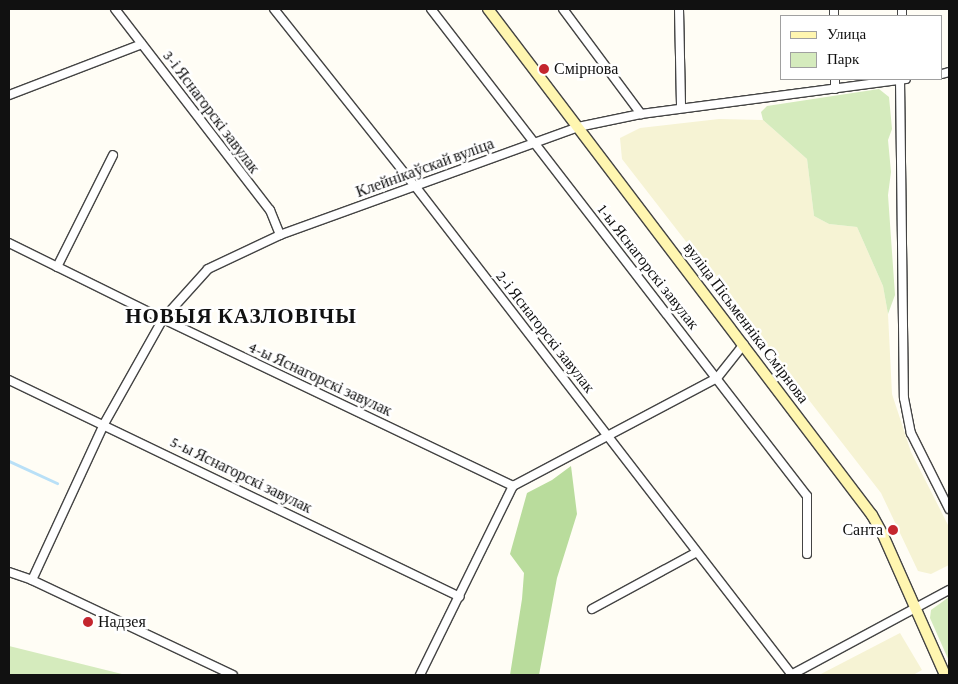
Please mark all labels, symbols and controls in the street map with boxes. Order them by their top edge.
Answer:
legend [780,15,943,80]
text: Улица [827,26,866,42]
street label: 3-і Яснагорскі завулак [158,47,264,177]
text: Парк [827,51,859,67]
place label: Смірнова [554,59,618,79]
marker: Смірнова [538,63,550,75]
street label: Клейнікаўскай вуліца [353,134,497,202]
street label: 1-ы Яснагорскі завулак [593,201,703,333]
street label: вуліца Пісьменніка Смірнова [679,239,813,407]
street label: 2-і Яснагорскі завулак [491,267,599,397]
district label: НОВЫЯ КАЗЛОВІЧЫ [123,303,359,329]
street label: 4-ы Яснагорскі завулак [245,337,395,421]
street label: 5-ы Яснагорскі завулак [167,432,315,518]
place label: Санта [842,520,883,540]
marker: Санта [887,524,899,536]
place label: Надзея [98,612,146,632]
marker: Надзея [82,616,94,628]

